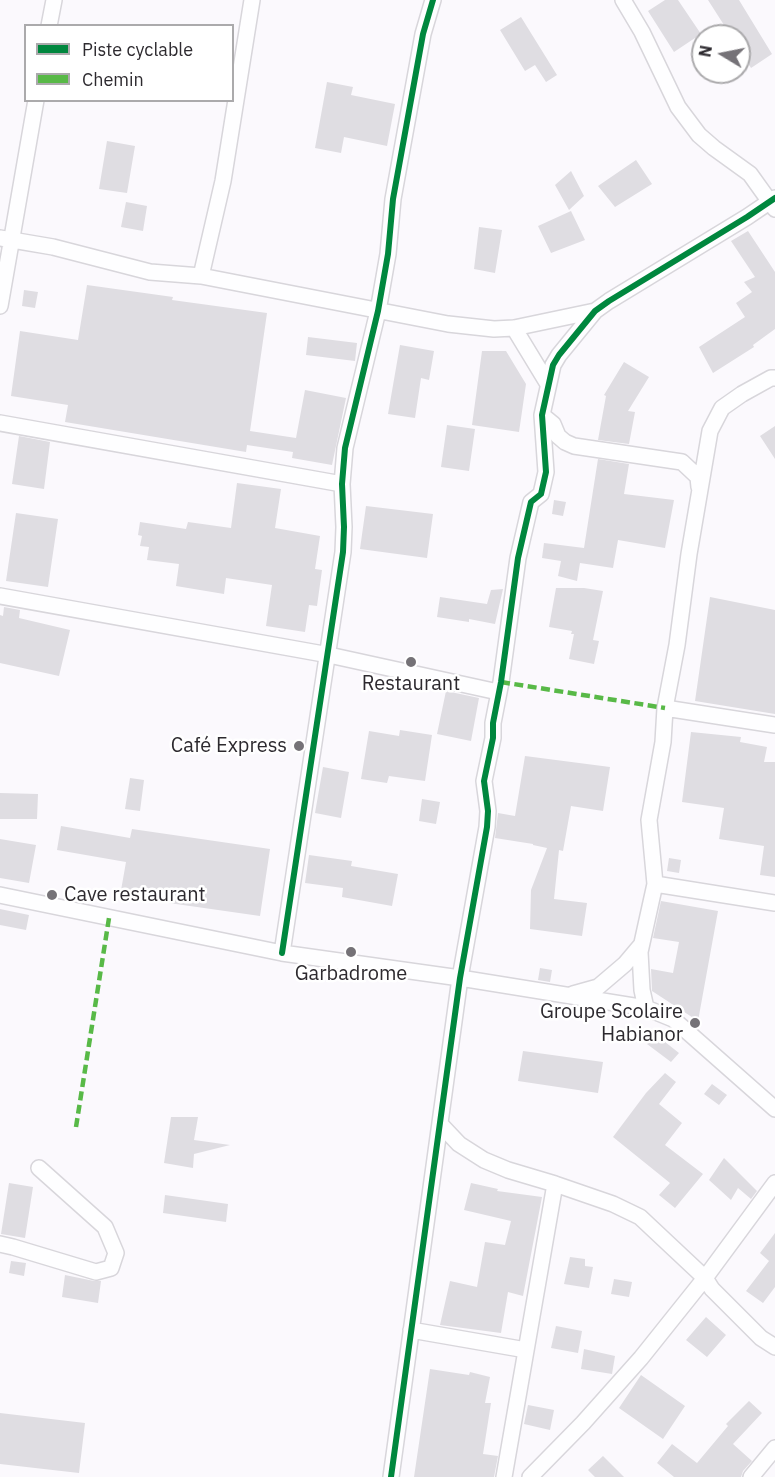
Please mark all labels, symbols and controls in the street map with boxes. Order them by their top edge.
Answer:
legend [24,24,234,102]
north arrow [691,24,751,84]
text: Piste cyclable [82,38,193,61]
text: N [694,44,716,59]
text: Chemin [82,68,144,91]
marker: Restaurant [404,655,418,669]
place label: Restaurant [362,672,460,696]
place label: Café Express [171,734,287,758]
marker: Café Express [292,739,306,753]
place label: Cave restaurant [64,883,206,907]
marker: Cave restaurant [45,888,59,902]
marker: Garbadrome [344,945,358,959]
place label: Garbadrome [295,962,407,986]
place label: Groupe Scolaire Habianor [540,1000,683,1047]
marker: Groupe Scolaire Habianor [688,1016,702,1030]

